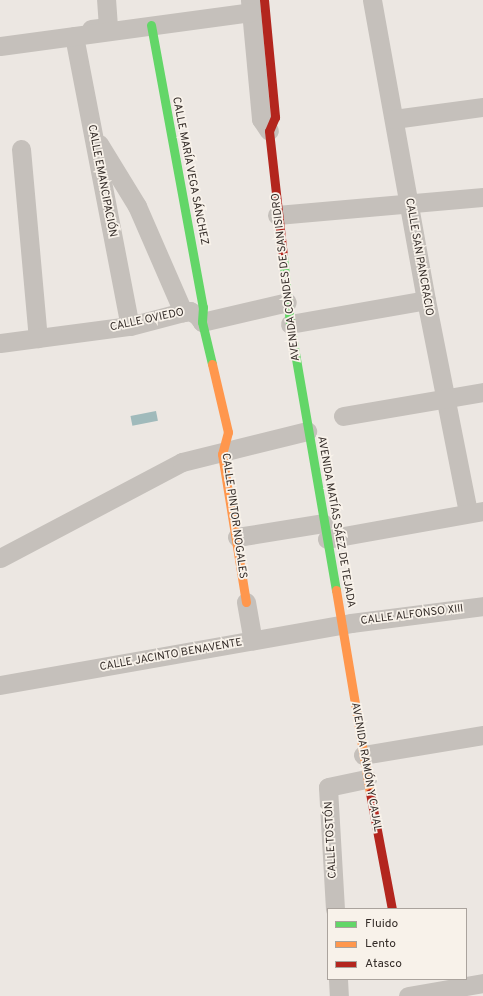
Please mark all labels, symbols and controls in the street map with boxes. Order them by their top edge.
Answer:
street label: CALLE MARÍA VEGA SÁNCHEZ [169,95,211,247]
street label: CALLE EMANCIPACIÓN [85,124,119,238]
street label: AVENIDA CONDES DE SAN ISIDRO [269,192,303,362]
street label: CALLE SAN PANCRACIO [402,197,436,317]
street label: CALLE OVIEDO [109,306,185,334]
street label: AVENIDA MATÍAS SÁEZ DE TEJADA [314,435,358,609]
street label: CALLE PINTOR NOGALES [219,452,249,580]
street label: CALLE ALFONSO XIII [360,602,464,628]
street label: CALLE JACINTO BENAVENTE [99,636,243,674]
street label: AVENIDA RAMÓN Y CAJAL [348,701,384,833]
street label: CALLE TOSTÓN [322,801,340,879]
legend [327,908,467,980]
text: Fluido [365,916,398,932]
text: Lento [365,936,396,952]
text: Atasco [365,956,402,972]

